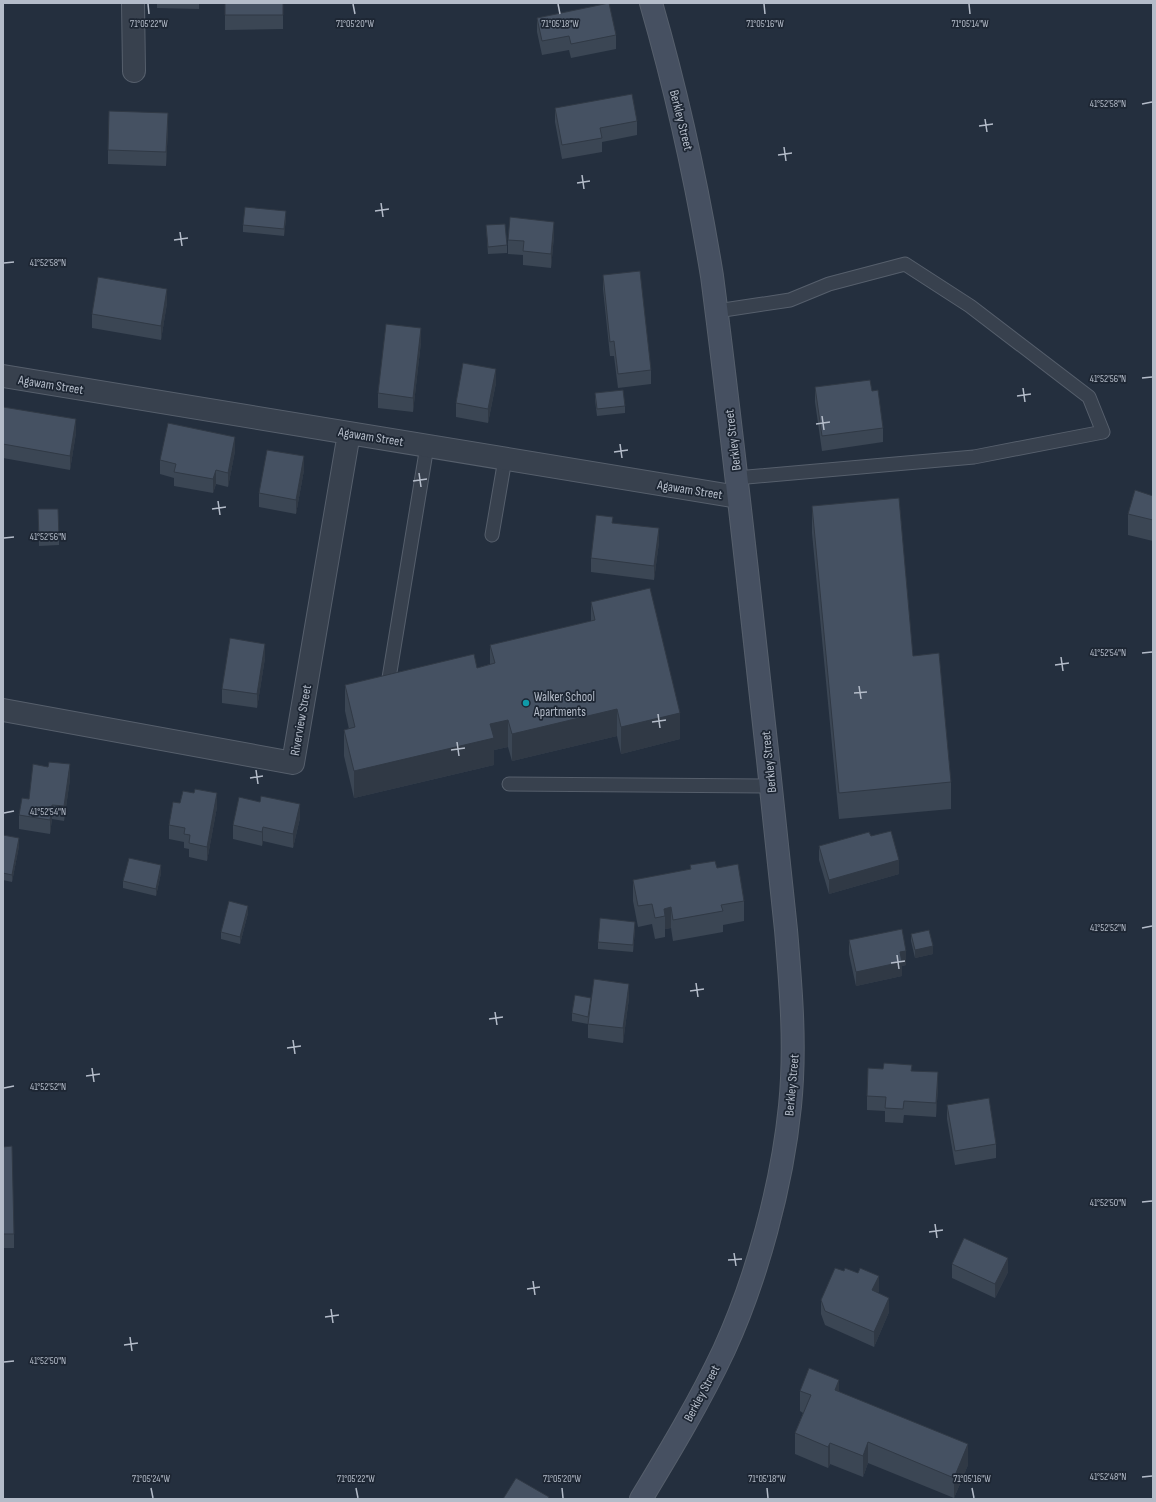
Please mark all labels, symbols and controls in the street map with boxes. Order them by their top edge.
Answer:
text: 71°05'22"W [130,18,168,30]
text: 71°05'20"W [336,18,375,30]
text: 71°05'18"W [541,18,579,30]
text: 71°05'16"W [746,18,784,30]
text: 71°05'14"W [951,18,989,30]
street label: Berkley Street [666,88,696,152]
text: 41°52'58"N [1090,98,1126,110]
text: 41°52'58"N [30,257,66,269]
street label: Agawam Street [16,372,85,398]
text: 41°52'56"N [1090,373,1126,385]
street label: Berkley Street [721,408,745,472]
street label: Agawam Street [336,424,405,450]
street label: Agawam Street [655,477,724,503]
text: 41°52'56"N [30,531,66,543]
text: 41°52'54"N [1090,647,1126,659]
street label: Riverview Street [287,683,315,757]
place label: Walker School Apartments [533,689,595,720]
marker: Walker School Apartments [521,698,531,708]
street label: Berkley Street [758,730,780,793]
text: 41°52'54"N [30,806,66,818]
text: 41°52'52"N [1090,922,1126,934]
street label: Berkley Street [781,1054,803,1117]
text: 41°52'52"N [30,1081,66,1093]
text: 41°52'50"N [1090,1197,1126,1209]
text: 41°52'50"N [30,1355,66,1367]
street label: Berkley Street [680,1362,723,1425]
text: 41°52'48"N [1090,1471,1126,1483]
text: 71°05'24"W [132,1473,170,1485]
text: 71°05'22"W [337,1473,375,1485]
text: 71°05'20"W [543,1473,582,1485]
text: 71°05'18"W [748,1473,786,1485]
text: 71°05'16"W [953,1473,991,1485]

